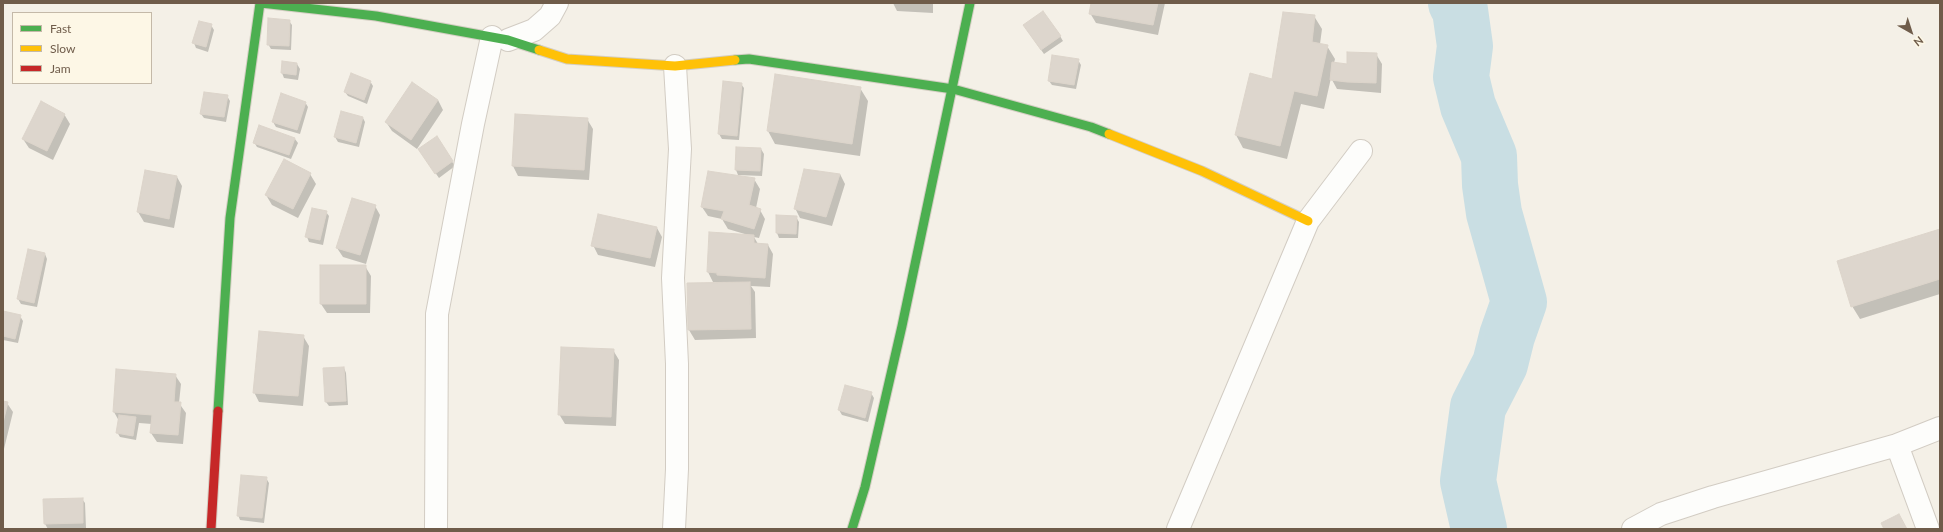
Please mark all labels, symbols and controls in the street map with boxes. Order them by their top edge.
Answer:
legend [12,12,152,84]
north arrow [1891,12,1931,52]
text: Fast [50,21,71,36]
text: N [1911,34,1926,49]
text: Slow [50,41,75,56]
text: Jam [50,61,71,76]

